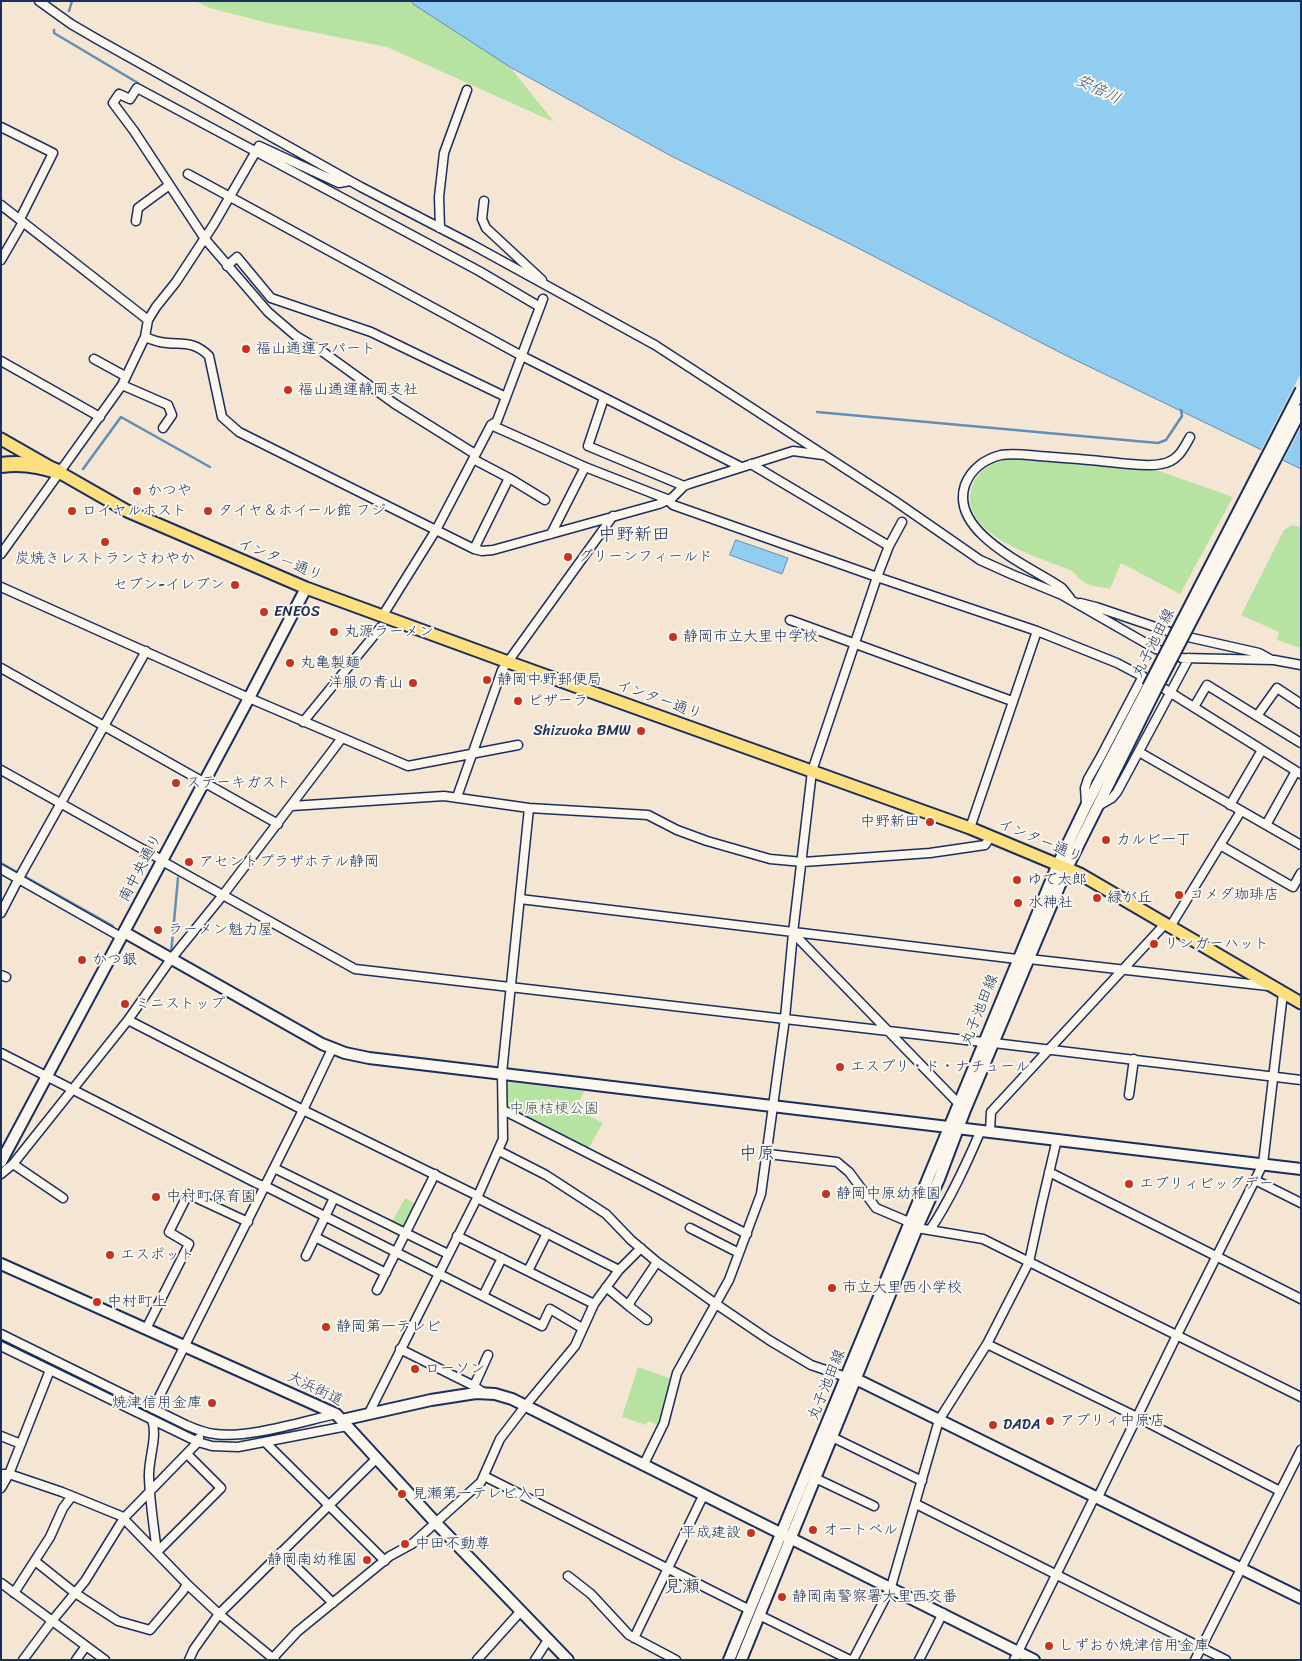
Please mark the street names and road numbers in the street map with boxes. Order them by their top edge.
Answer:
street label: インター通り [235,535,325,585]
street label: 丸子池田線 [1129,606,1179,680]
street label: インター通り [614,676,704,724]
street label: インター通り [995,815,1085,867]
street label: 南中央通り [115,831,167,905]
street label: 丸子池田線 [958,972,1002,1048]
street label: 丸子池田線 [805,1347,849,1423]
street label: 大浜街道 [284,1368,346,1410]

